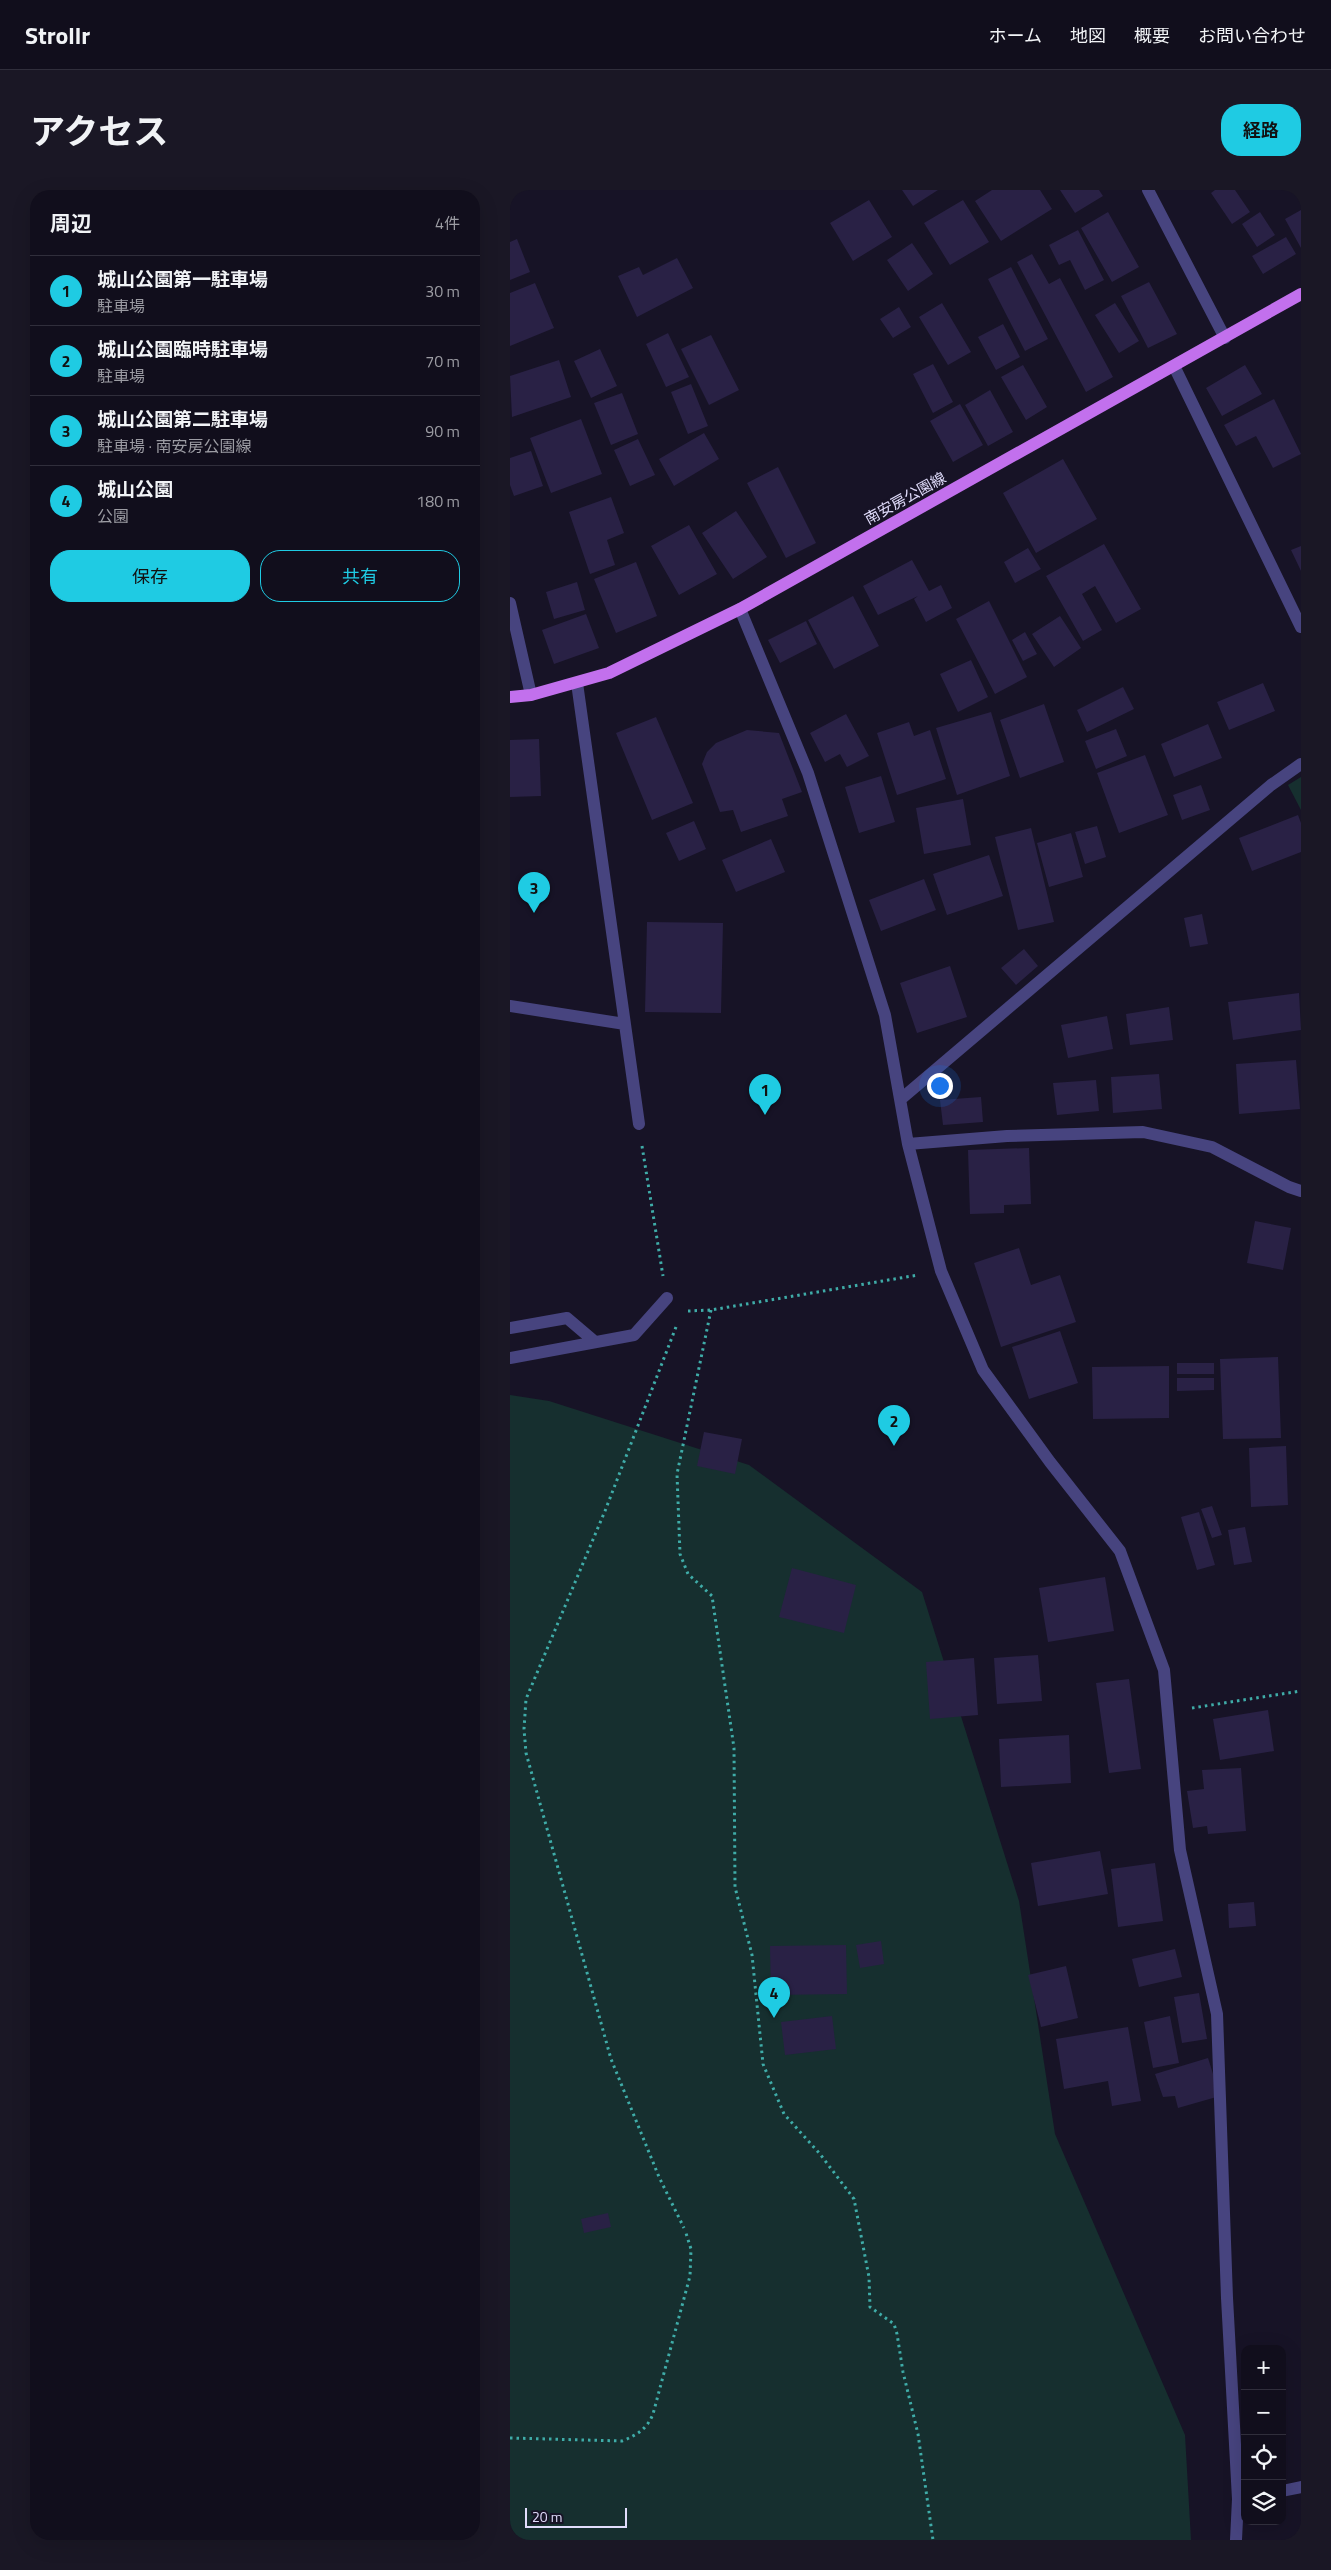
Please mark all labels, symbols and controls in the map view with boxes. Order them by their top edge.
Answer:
text: Strollr [25,17,90,53]
text: ホーム [989,22,1042,49]
text: 地図 [1070,22,1106,49]
text: 概要 [1134,22,1170,49]
text: お問い合わせ [1198,22,1306,49]
text: アクセス [30,104,168,158]
button: 経路 [1221,104,1301,156]
text: 周辺 [50,207,92,239]
text: 4件 [435,211,460,235]
text: 城山公園第一駐車場 [97,264,268,293]
text: 1 [62,279,70,303]
text: 30 m [425,279,460,303]
text: 駐車場 [97,294,145,318]
text: 城山公園臨時駐車場 [97,334,268,363]
text: 2 [62,349,70,373]
text: 70 m [425,349,460,373]
text: 駐車場 [97,364,145,388]
text: 城山公園第二駐車場 [97,404,268,433]
text: 3 [62,419,70,443]
text: 90 m [425,419,460,443]
text: 駐車場 · 南安房公園線 [97,434,252,458]
street label: 南安房公園線 [860,466,950,530]
text: 城山公園 [97,474,173,503]
text: 4 [62,489,70,513]
text: 180 m [416,489,460,513]
text: 公園 [97,504,129,528]
button: 保存 [50,550,250,602]
button: 共有 [260,550,460,602]
pin: 3 [518,872,550,913]
your location [927,1073,953,1099]
pin: 1 [749,1074,781,1115]
pin: 2 [878,1405,910,1446]
pin: 4 [758,1977,790,2018]
map controls [1241,2345,1286,2525]
button: + [1241,2345,1286,2390]
button: − [1241,2390,1286,2435]
button: locate [1241,2435,1286,2480]
button: layers [1241,2480,1286,2525]
scale bar [525,2505,628,2528]
text: 20 m [532,2506,562,2527]

